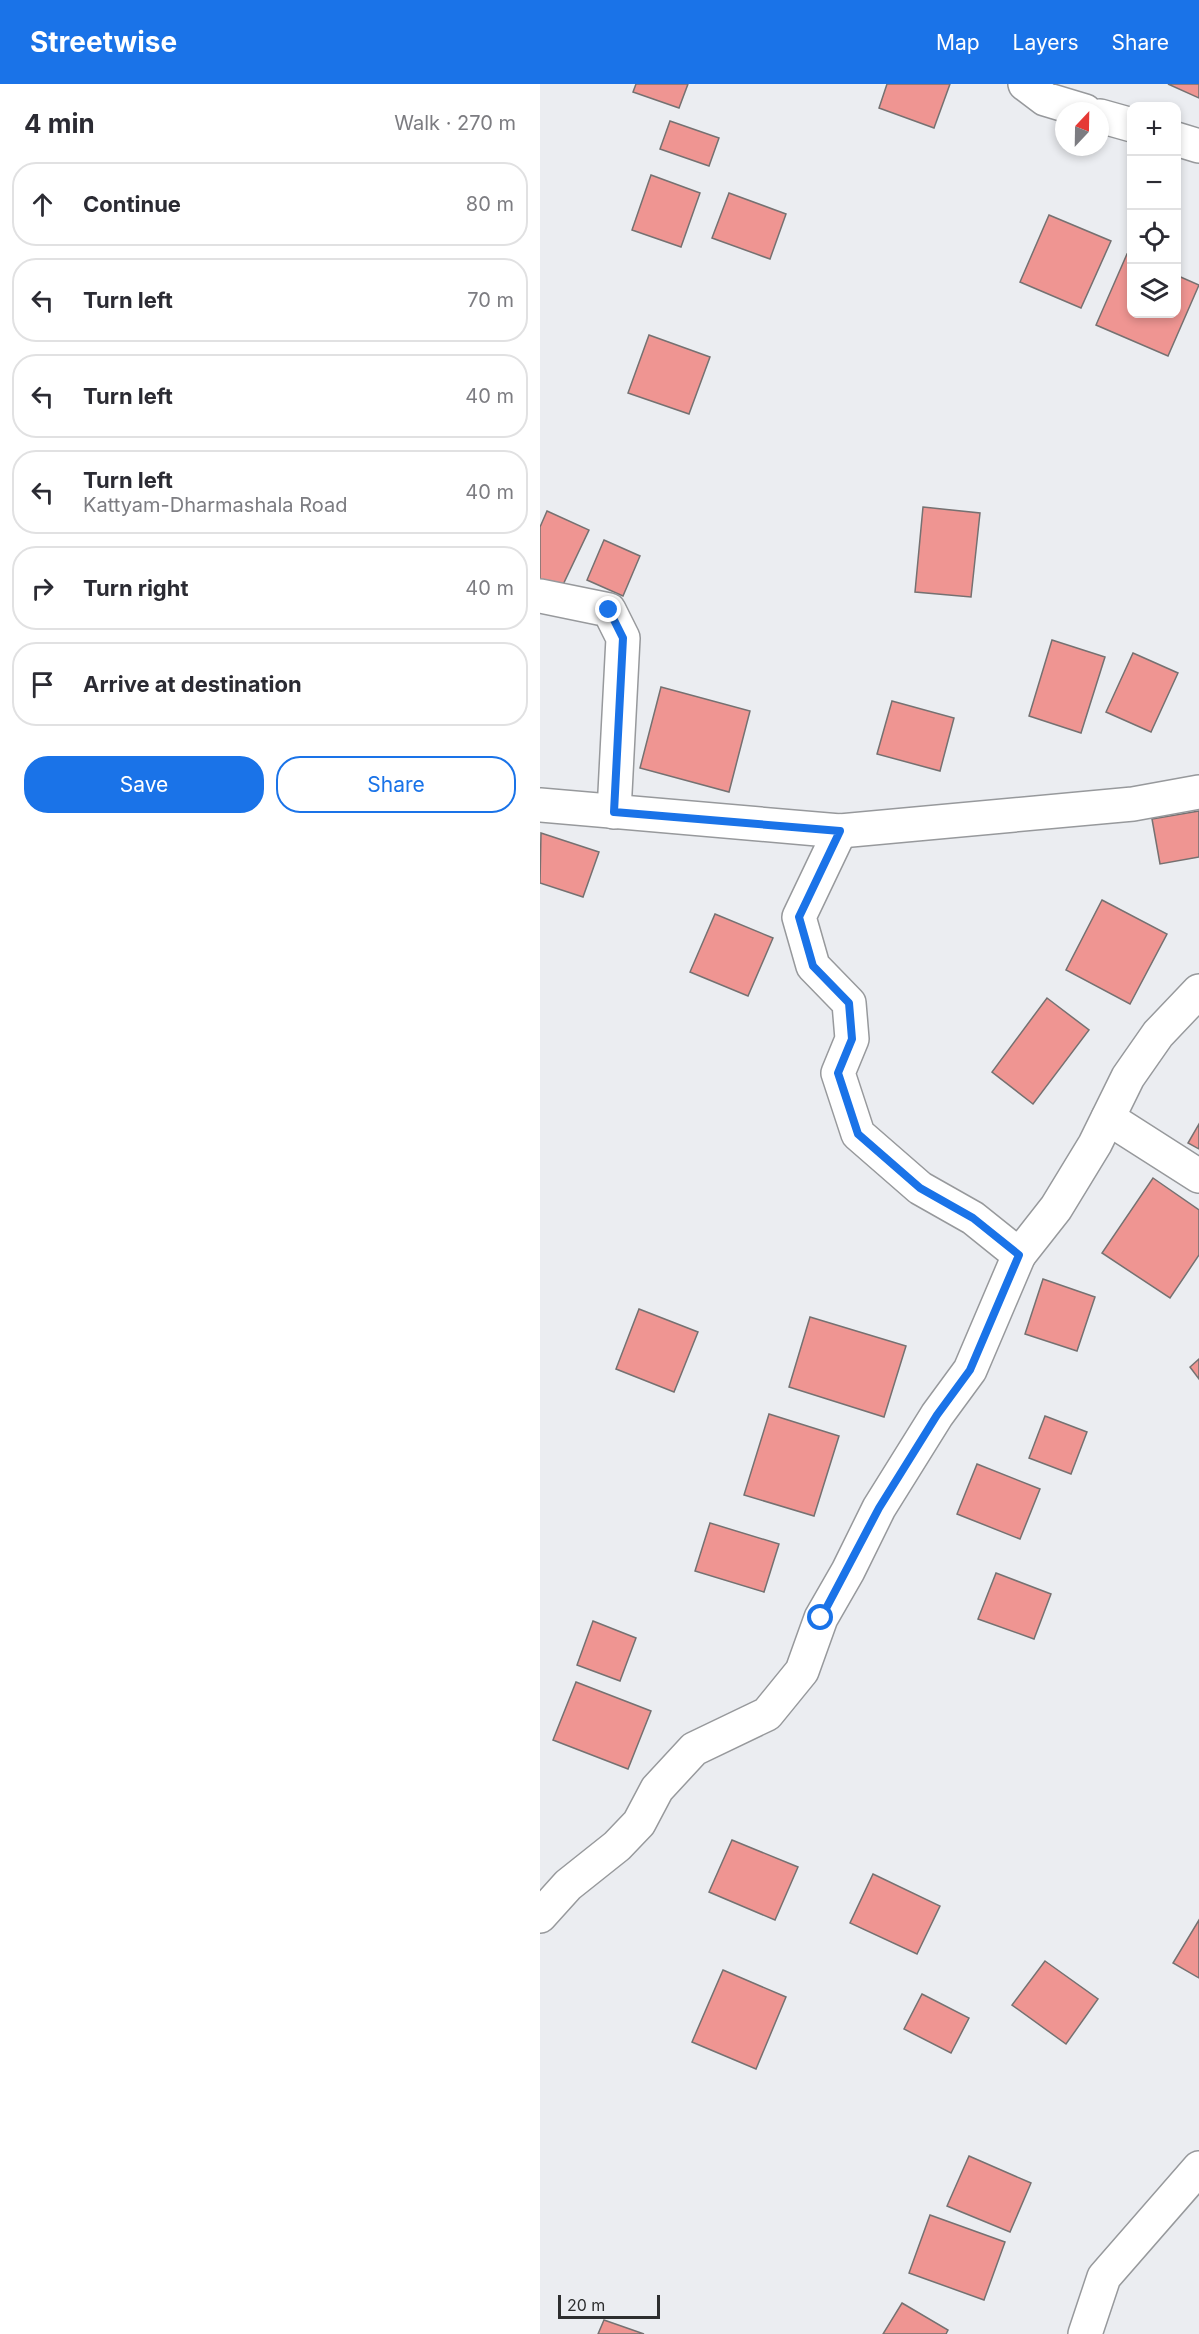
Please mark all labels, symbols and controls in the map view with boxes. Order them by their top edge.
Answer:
text: Streetwise [30,25,177,59]
text: Map [936,30,980,55]
text: Layers [1013,30,1079,55]
text: Share [1112,30,1169,55]
north arrow [1055,102,1109,156]
map controls [1127,102,1181,318]
button: + [1127,102,1181,156]
text: 4 min [24,108,95,139]
text: Walk · 270 m [394,111,516,135]
button: − [1127,156,1181,210]
icon: ahead [26,188,59,221]
text: Continue [83,191,181,217]
text: 80 m [466,192,514,216]
button: locate [1127,210,1181,264]
button: layers [1127,264,1181,318]
icon: left [26,284,59,317]
text: Turn left [83,287,173,313]
text: 70 m [467,288,514,312]
icon: left [26,380,59,413]
text: Turn left [83,383,173,409]
text: 40 m [465,384,514,408]
text: Turn left [83,467,173,493]
icon: left [26,476,59,509]
text: 40 m [465,480,514,504]
text: Kattyam-Dharmashala Road [83,493,347,517]
icon: right [26,572,59,605]
text: Turn right [83,575,189,601]
text: 40 m [465,576,514,600]
route end [595,596,621,622]
icon: arrive [26,668,59,701]
text: Arrive at destination [83,671,302,697]
button: Save [24,756,264,813]
button: Share [276,756,516,813]
route start [807,1604,833,1630]
scale bar [558,2292,660,2320]
text: 20 m [567,2295,605,2315]

